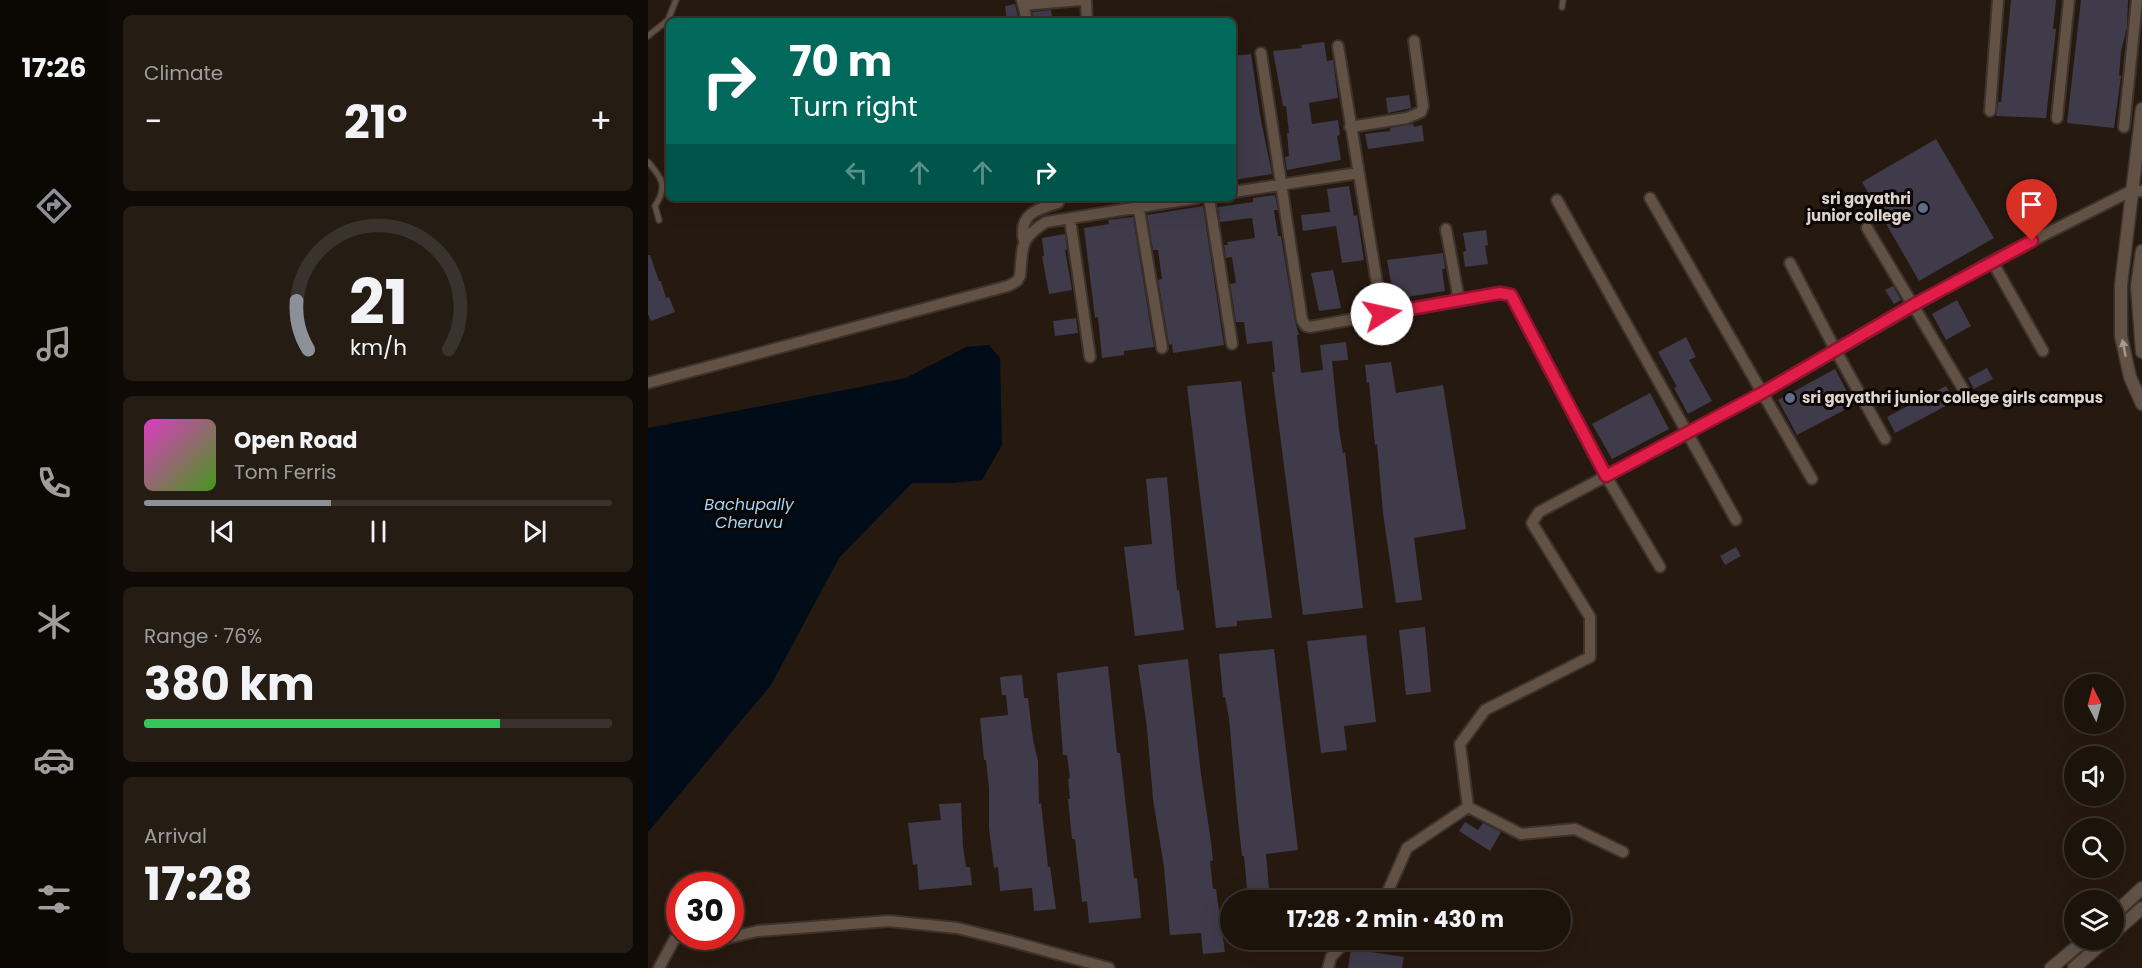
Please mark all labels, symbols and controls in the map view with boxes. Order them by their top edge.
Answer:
text: 70 m [789,32,892,91]
icon: right [690,42,768,120]
text: 17:26 [22,49,86,86]
text: Climate [144,59,223,87]
text: Turn right [789,88,918,125]
text: 21° [344,91,408,154]
text: − [144,98,162,145]
text: + [589,98,612,145]
icon: left [840,156,873,189]
icon: ahead [903,156,936,189]
icon: ahead [966,156,999,189]
icon: right [1029,156,1062,189]
pin [2006,179,2057,241]
icon: directions [33,185,75,227]
place label: sri gayathri junior college [1806,188,1911,226]
icon: arrive [2015,188,2048,221]
marker: sri gayathri junior college [1916,201,1930,215]
text: 21 [348,259,408,347]
position arrow [1350,282,1414,346]
icon: music [33,323,75,365]
text: km/h [349,333,407,364]
one-way arrow [2119,339,2128,358]
place label: sri gayathri junior college girls campus [1802,387,2103,408]
marker: sri gayathri junior college girls campus [1783,391,1797,405]
text: Open Road [234,425,358,456]
text: Tom Ferris [234,458,336,486]
icon: phone [33,462,75,504]
water label: Bachupally Cheruvu [704,493,795,534]
icon: previous [206,515,239,548]
icon: pause [362,515,395,548]
icon: next [518,515,551,548]
icon: climate [33,601,75,643]
text: Range · 76% [144,622,262,650]
text: 380 km [144,653,315,716]
north arrow [2064,674,2124,734]
map controls [2064,674,2124,950]
icon: car [33,739,75,781]
button: sound [2064,746,2124,806]
button: search [2064,818,2124,878]
text: Arrival [144,822,207,850]
text: 17:28 [144,853,253,916]
speed limit sign: 30 [666,872,744,950]
icon: filters [33,878,75,920]
button: layers [2064,890,2124,950]
text: 17:28 · 2 min · 430 m [1287,904,1504,935]

